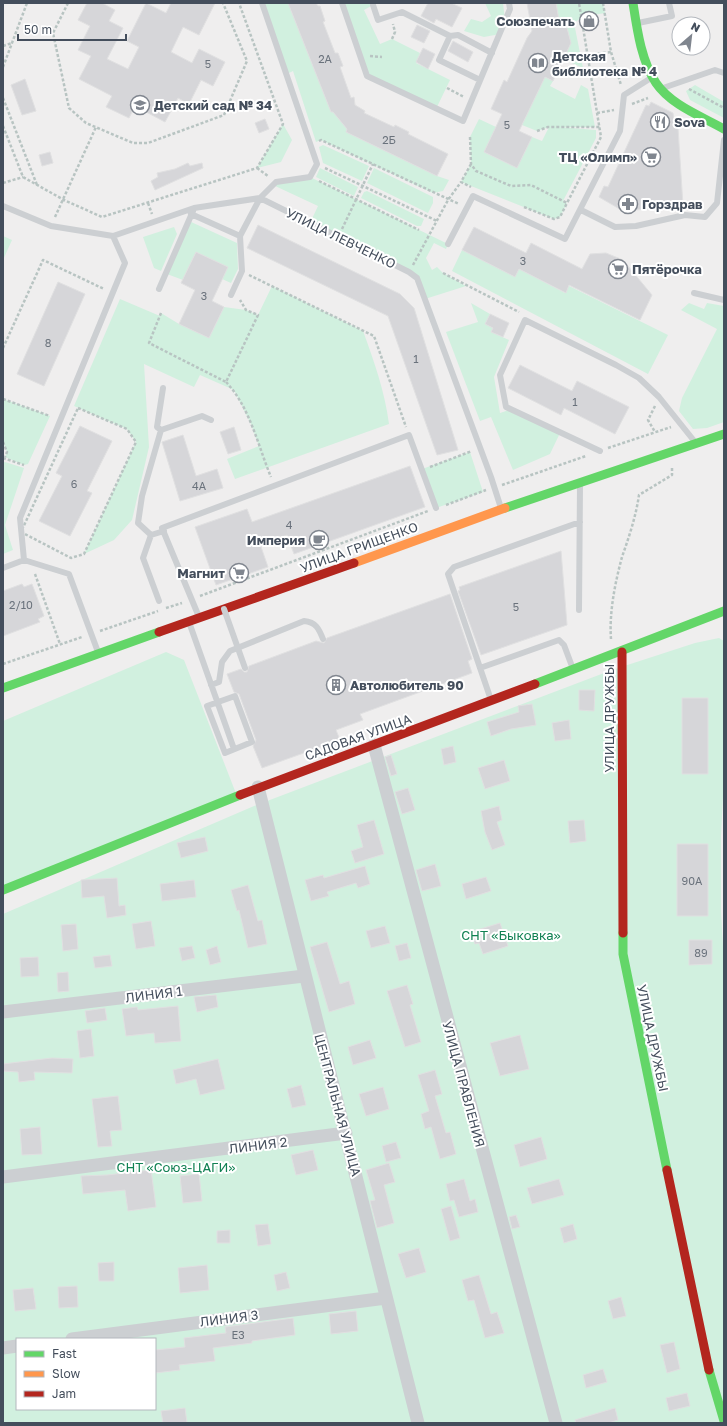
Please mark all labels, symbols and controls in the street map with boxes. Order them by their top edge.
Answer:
shop icon: Союзпечать [578,10,600,32]
place label: Союзпечать [496,13,575,29]
scale bar [18,16,126,42]
north arrow [671,16,711,56]
text: N [689,19,703,34]
text: 50 m [24,22,52,37]
place label: Детская библиотека № 4 [552,48,657,79]
house number: 2А [318,52,333,65]
library icon: Детская библиотека № 4 [527,52,549,74]
house number: 5 [205,57,211,70]
school or university icon: Детский сад № 34 [129,94,151,116]
place label: Детский сад № 34 [154,97,272,113]
restaurant icon: Sova [649,111,671,133]
place label: Sova [674,114,706,130]
house number: 5 [504,118,510,131]
house number: 2Б [382,133,396,146]
supermarket icon: ТЦ «Олимп» [640,146,662,168]
place label: ТЦ «Олимп» [559,149,637,165]
pharmacy icon: Горздрав [617,193,639,215]
place label: Горздрав [642,196,703,212]
street label: УЛИЦА ЛЕВЧЕНКО [283,204,399,272]
house number: 3 [520,254,526,267]
supermarket icon: Пятёрочка [607,258,629,280]
place label: Пятёрочка [632,261,702,277]
house number: 3 [201,289,207,302]
house number: 8 [45,336,52,349]
house number: 1 [413,352,419,365]
house number: 1 [572,395,578,408]
house number: 6 [71,477,78,490]
house number: 4А [192,479,207,492]
house number: 4 [286,518,293,531]
street label: УЛИЦА ГРИЩЕНКО [298,518,420,576]
cafe icon: Империя [308,529,330,551]
place label: Империя [247,532,305,548]
supermarket icon: Магнит [228,562,250,584]
place label: Магнит [177,565,225,581]
house number: 2/10 [9,598,33,611]
house number: 5 [513,600,519,613]
street label: УЛИЦА ДРУЖБЫ [601,664,617,772]
building icon: Автолюбитель 90 [325,674,347,696]
place label: Автолюбитель 90 [350,677,464,693]
street label: САДОВАЯ УЛИЦА [303,710,414,764]
house number: 90А [682,874,703,887]
park label: СНТ «Быковка» [461,927,561,943]
house number: 89 [694,946,708,959]
street label: ЛИНИЯ 1 [125,983,183,1005]
street label: УЛИЦА ДРУЖБЫ [634,983,672,1093]
street label: УЛИЦА ПРАВЛЕНИЯ [439,1019,489,1149]
street label: ЦЕНТРАЛЬНАЯ УЛИЦА [311,1032,365,1178]
street label: ЛИНИЯ 2 [228,1133,288,1157]
park label: СНТ «Союз-ЦАГИ» [117,1159,235,1175]
street label: ЛИНИЯ 3 [199,1306,259,1330]
house number: Е3 [231,1328,245,1341]
legend [16,1338,156,1410]
text: Fast [52,1346,77,1361]
text: Slow [52,1366,80,1381]
text: Jam [52,1386,76,1401]

